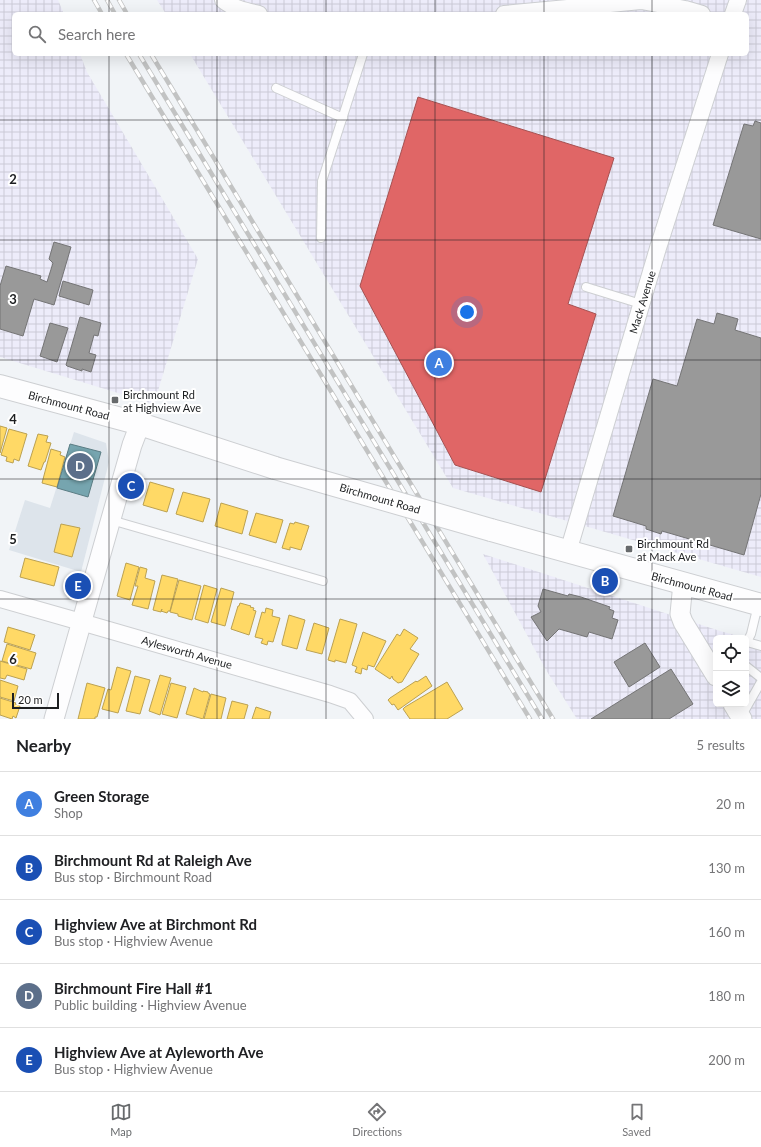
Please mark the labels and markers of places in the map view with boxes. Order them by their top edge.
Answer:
pin: A [426,348,452,378]
place label: Birchmount Rd at Highview Ave [123,388,201,414]
marker: Birchmount Rd at Highview Ave [110,395,120,405]
pin: D [67,451,93,481]
pin: C [118,471,144,501]
place label: Birchmount Rd at Mack Ave [637,537,709,563]
marker: Birchmount Rd at Mack Ave [624,544,634,554]
pin: B [592,566,618,596]
pin: E [65,571,91,601]

